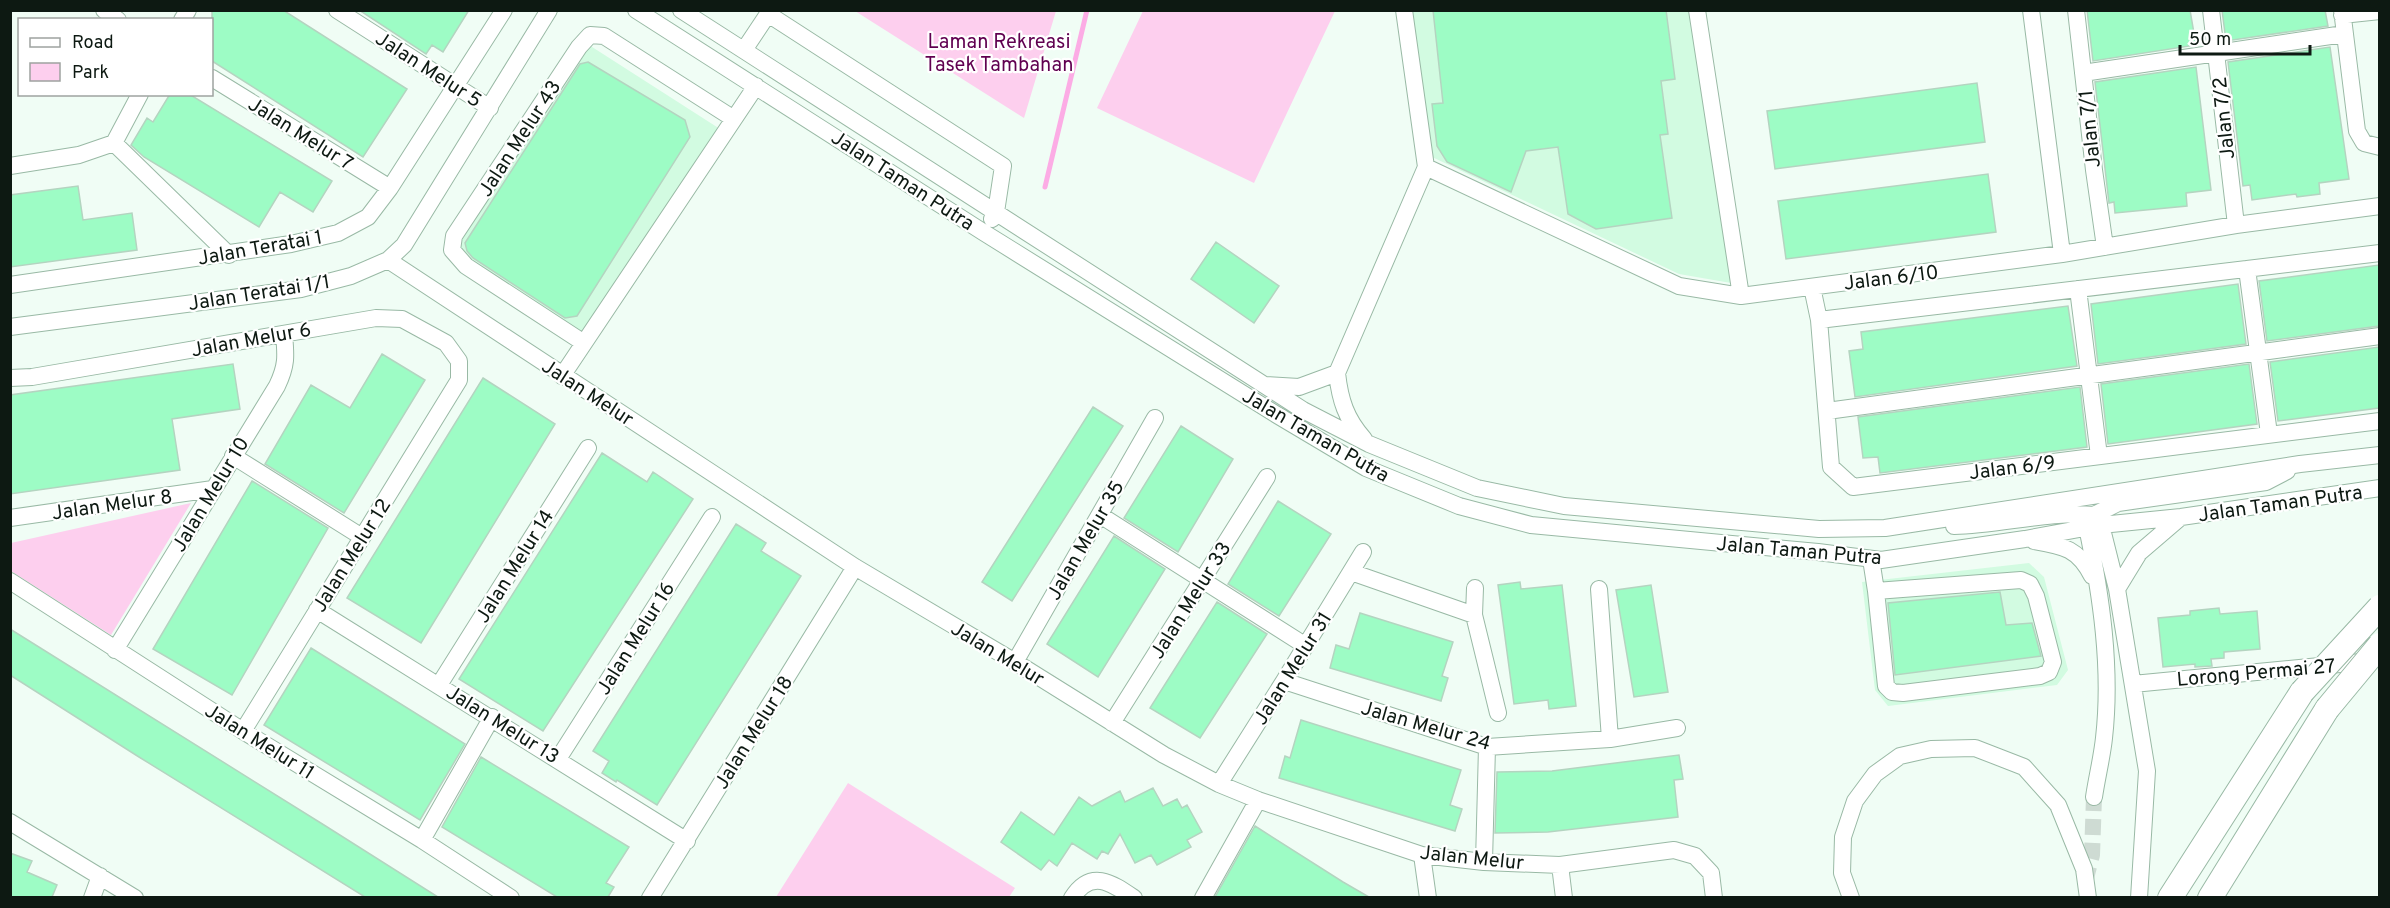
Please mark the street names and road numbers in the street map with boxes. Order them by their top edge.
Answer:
street label: Jalan Melur 5 [370,27,486,115]
street label: Jalan 7/2 [2208,75,2242,160]
street label: Jalan Melur 43 [473,76,568,202]
street label: Jalan 7/1 [2074,89,2108,169]
street label: Jalan Melur 7 [243,92,357,177]
street label: Jalan Taman Putra [825,126,979,238]
street label: Jalan Teratai 1 [196,225,325,273]
street label: Jalan 6/10 [1842,260,1940,298]
street label: Jalan Teratai 1/1 [186,270,332,318]
street label: Jalan Melur 6 [189,318,313,364]
street label: Jalan Melur [536,354,638,433]
street label: Jalan Taman Putra [1237,384,1393,489]
street label: Jalan Melur 10 [167,433,256,557]
street label: Jalan 6/9 [1967,451,2057,487]
street label: Jalan Melur 35 [1042,477,1131,605]
street label: Jalan Taman Putra [2196,481,2364,529]
street label: Jalan Melur 8 [50,485,174,527]
street label: Jalan Melur 12 [307,494,398,618]
street label: Jalan Melur 14 [471,506,561,629]
street label: Jalan Taman Putra [1715,532,1883,572]
street label: Jalan Melur 33 [1145,538,1238,665]
street label: Jalan Melur 16 [592,578,682,701]
street label: Jalan Melur 31 [1249,608,1339,731]
street label: Jalan Melur [945,617,1049,693]
street label: Lorong Permai 27 [2176,654,2337,694]
street label: Jalan Melur 18 [709,671,800,795]
street label: Jalan Melur 13 [440,681,563,771]
street label: Jalan Melur 24 [1358,696,1493,758]
street label: Jalan Melur 11 [199,699,319,787]
street label: Jalan Melur [1418,841,1525,877]

